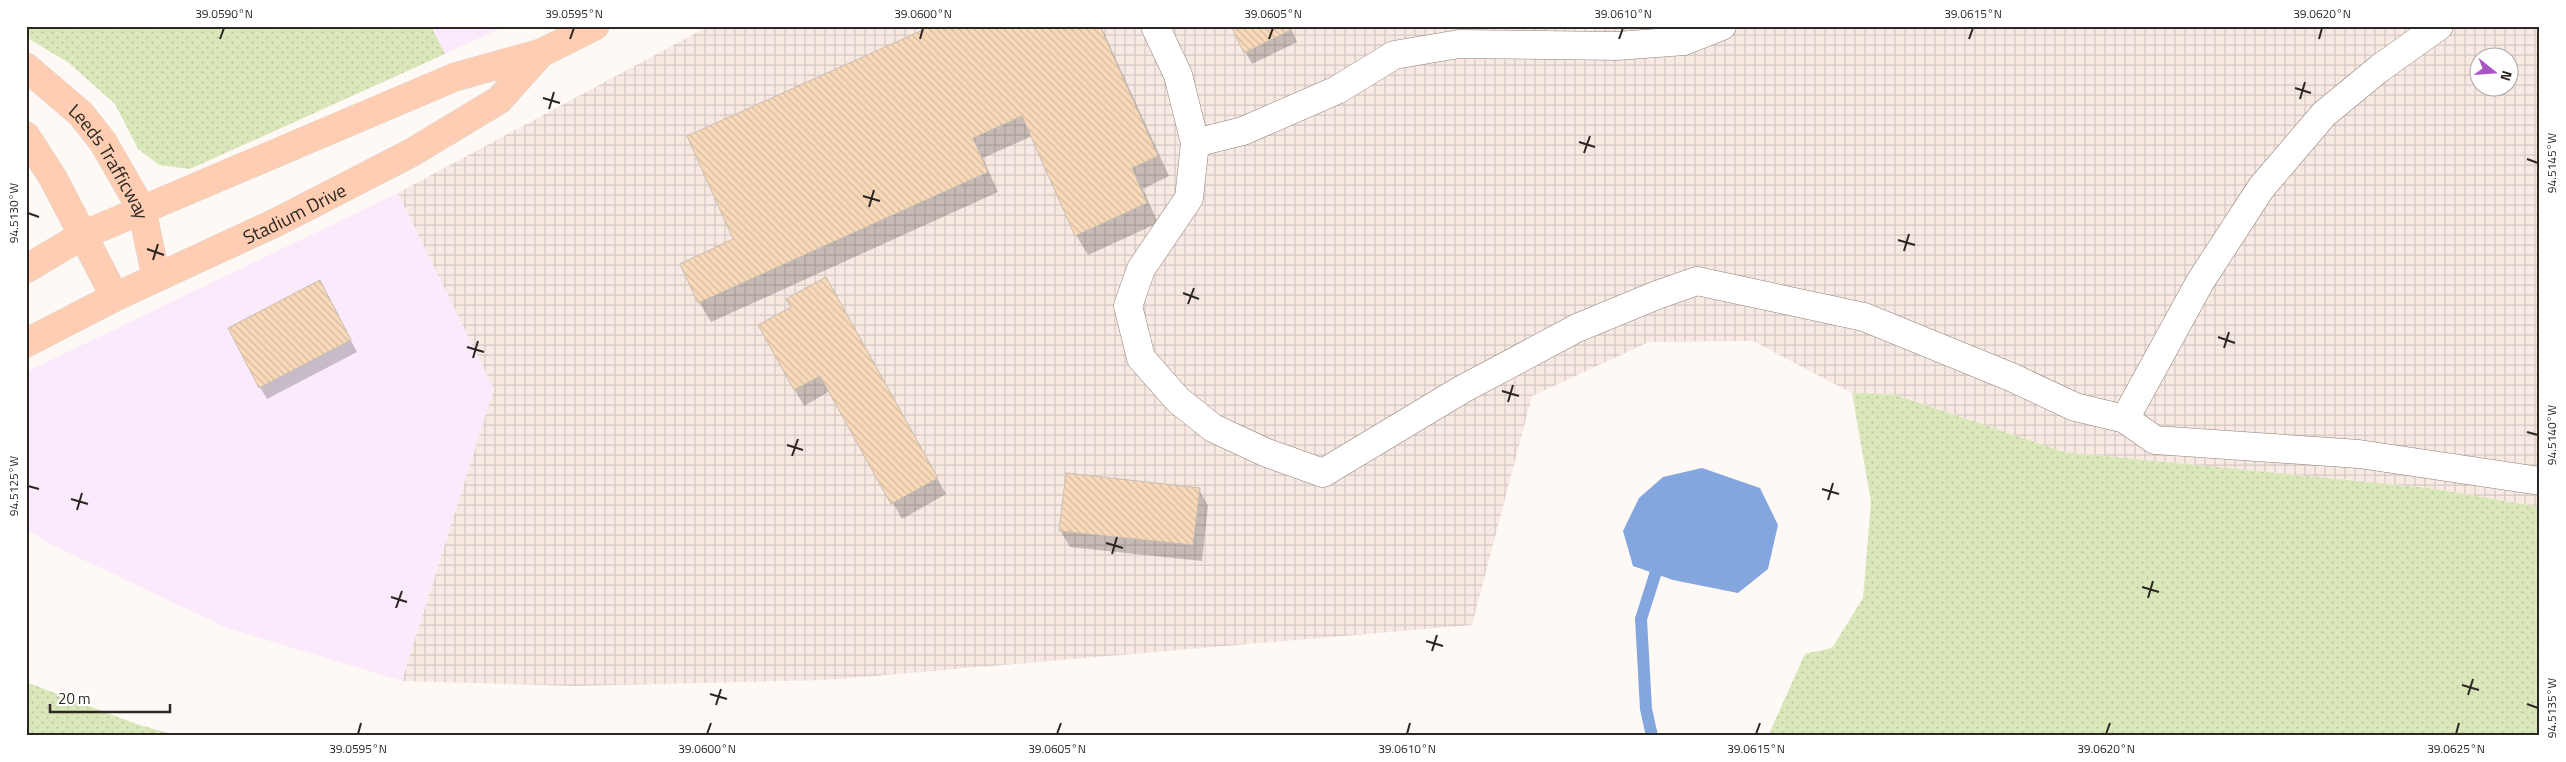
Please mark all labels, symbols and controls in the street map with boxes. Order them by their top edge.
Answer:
text: 39.0590°N [195,4,253,23]
text: 39.0595°N [545,4,603,23]
text: 39.0600°N [894,4,952,23]
text: 39.0605°N [1244,4,1302,23]
text: 39.0610°N [1594,4,1652,23]
text: 39.0615°N [1944,4,2002,23]
text: 39.0620°N [2293,4,2351,23]
north arrow [2468,48,2518,98]
text: N [2495,68,2518,84]
street label: Leeds Trafficway [63,96,158,221]
text: 94.5145°W [2542,133,2561,193]
street label: Stadium Drive [237,175,351,251]
text: 94.5130°W [4,183,23,243]
text: 94.5140°W [2542,405,2561,465]
text: 94.5125°W [4,456,23,516]
text: 94.5135°W [2542,678,2561,738]
scale bar [50,682,170,714]
text: 20 m [58,687,91,710]
text: 39.0595°N [329,739,387,758]
text: 39.0600°N [678,739,736,758]
text: 39.0605°N [1028,739,1086,758]
text: 39.0610°N [1378,739,1436,758]
text: 39.0615°N [1727,739,1785,758]
text: 39.0620°N [2077,739,2135,758]
text: 39.0625°N [2427,739,2485,758]

